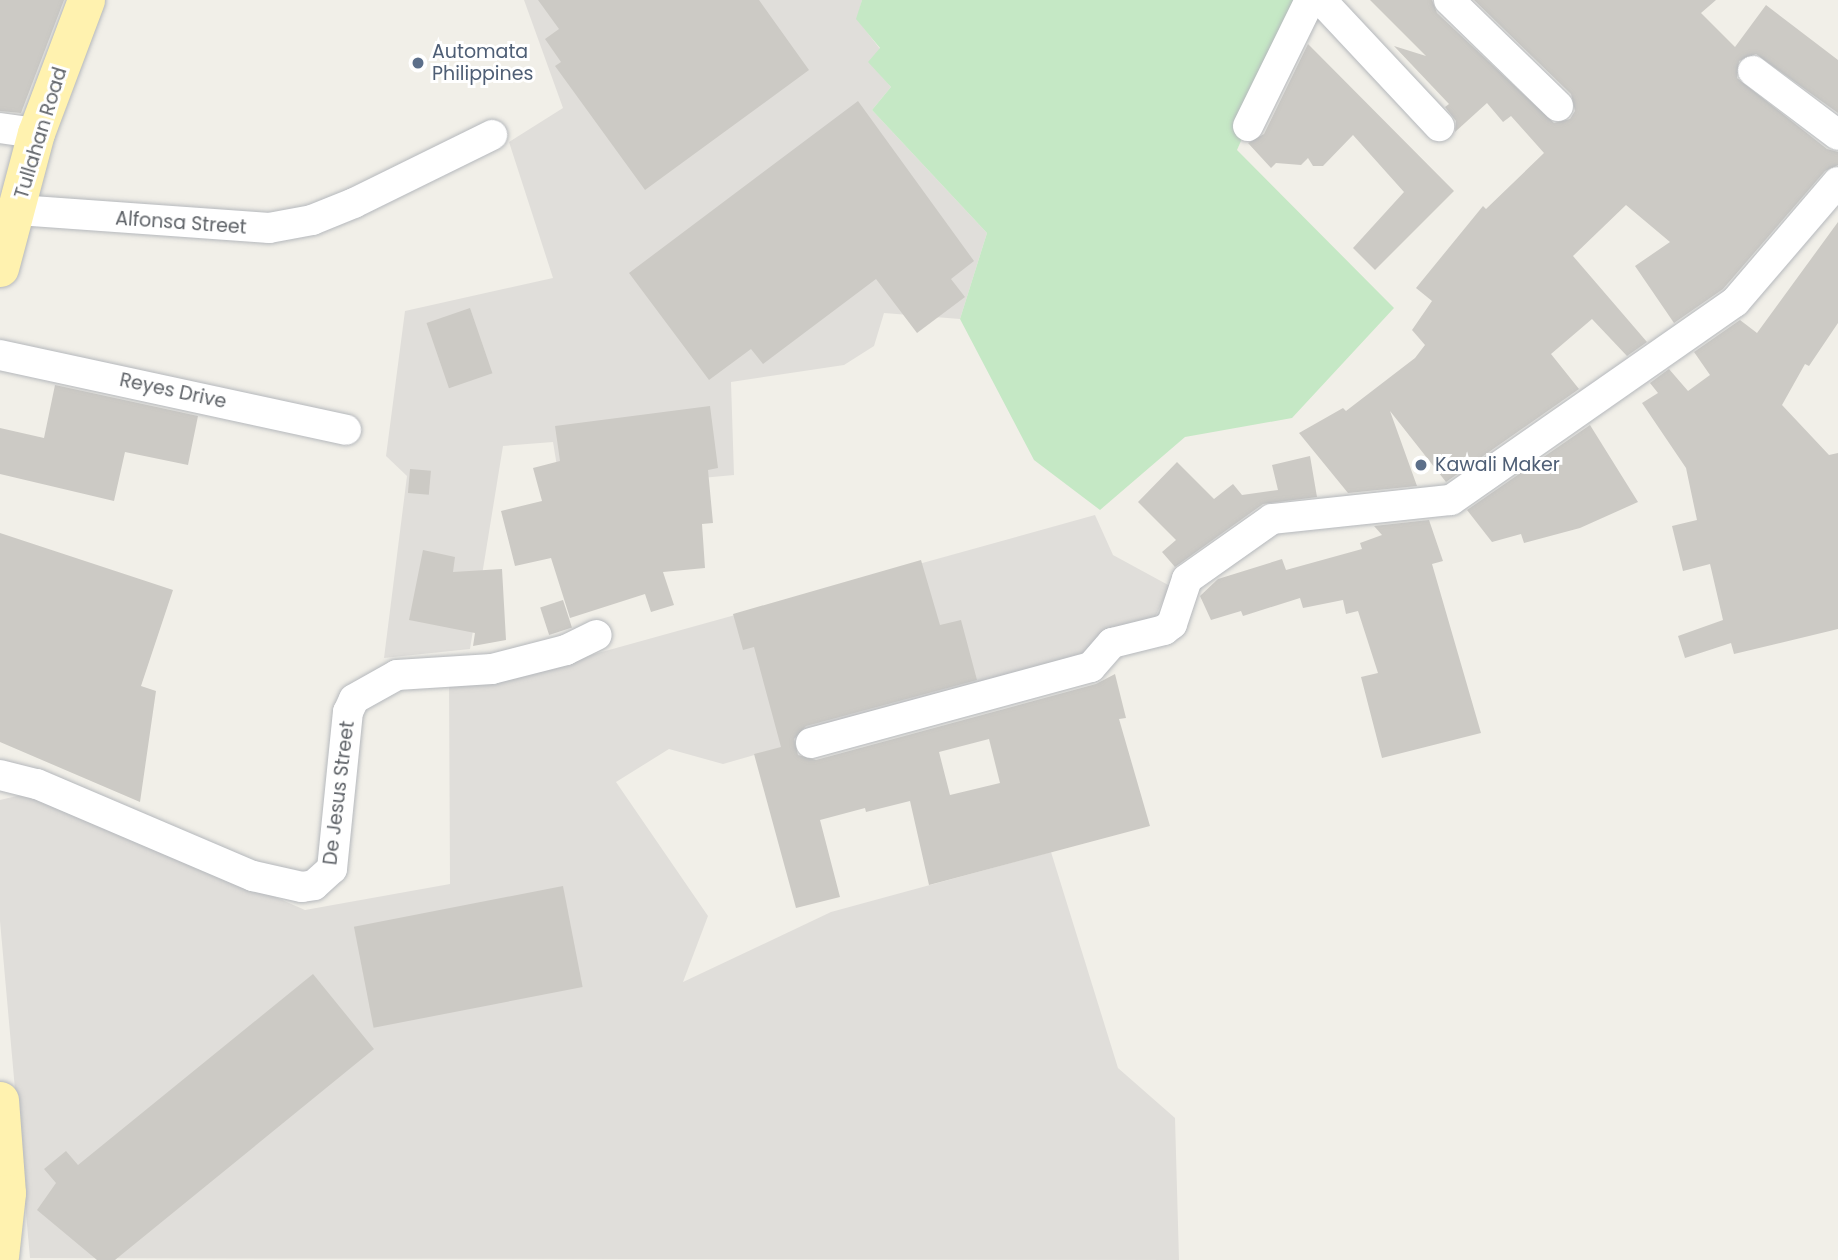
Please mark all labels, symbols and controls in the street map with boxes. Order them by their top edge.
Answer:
place label: Automata Philippines [432,41,533,85]
marker: Automata Philippines [410,55,426,71]
street label: Tullahan Road [10,65,72,201]
street label: Alfonsa Street [115,207,247,239]
street label: Reyes Drive [118,369,228,413]
place label: Kawali Maker [1435,454,1560,476]
marker: Kawali Maker [1413,457,1429,473]
street label: De Jesus Street [319,720,359,866]

